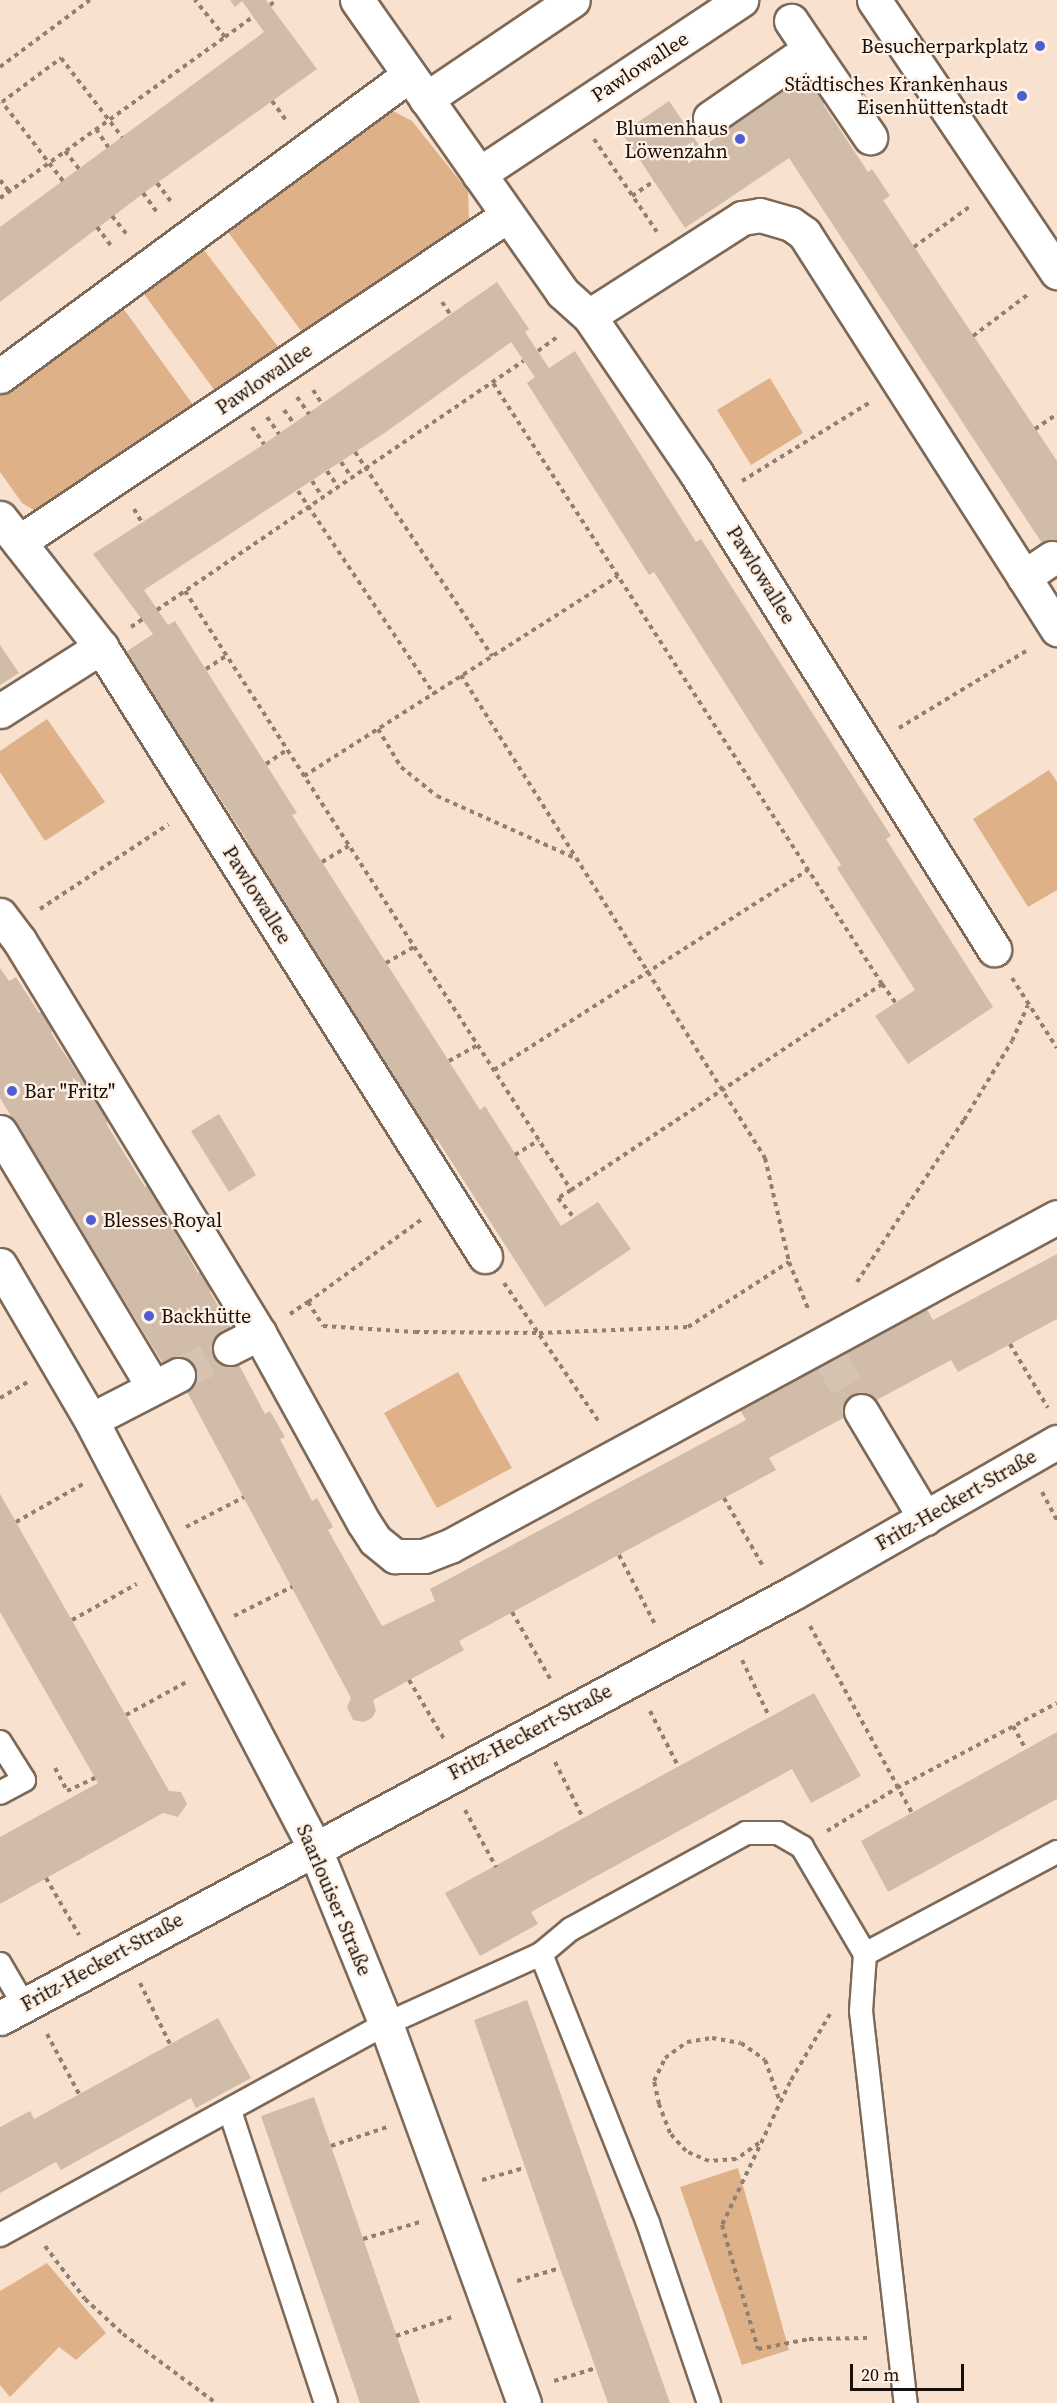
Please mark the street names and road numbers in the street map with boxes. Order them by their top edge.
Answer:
street label: Pawlowallee [587,27,693,107]
street label: Pawlowallee [211,338,317,420]
street label: Pawlowallee [721,522,801,628]
street label: Pawlowallee [217,842,297,948]
street label: Fritz-Heckert-Straße [871,1444,1041,1556]
street label: Fritz-Heckert-Straße [444,1679,616,1785]
street label: Saarlouiser Straße [291,1821,377,1979]
street label: Fritz-Heckert-Straße [17,1907,187,2017]

